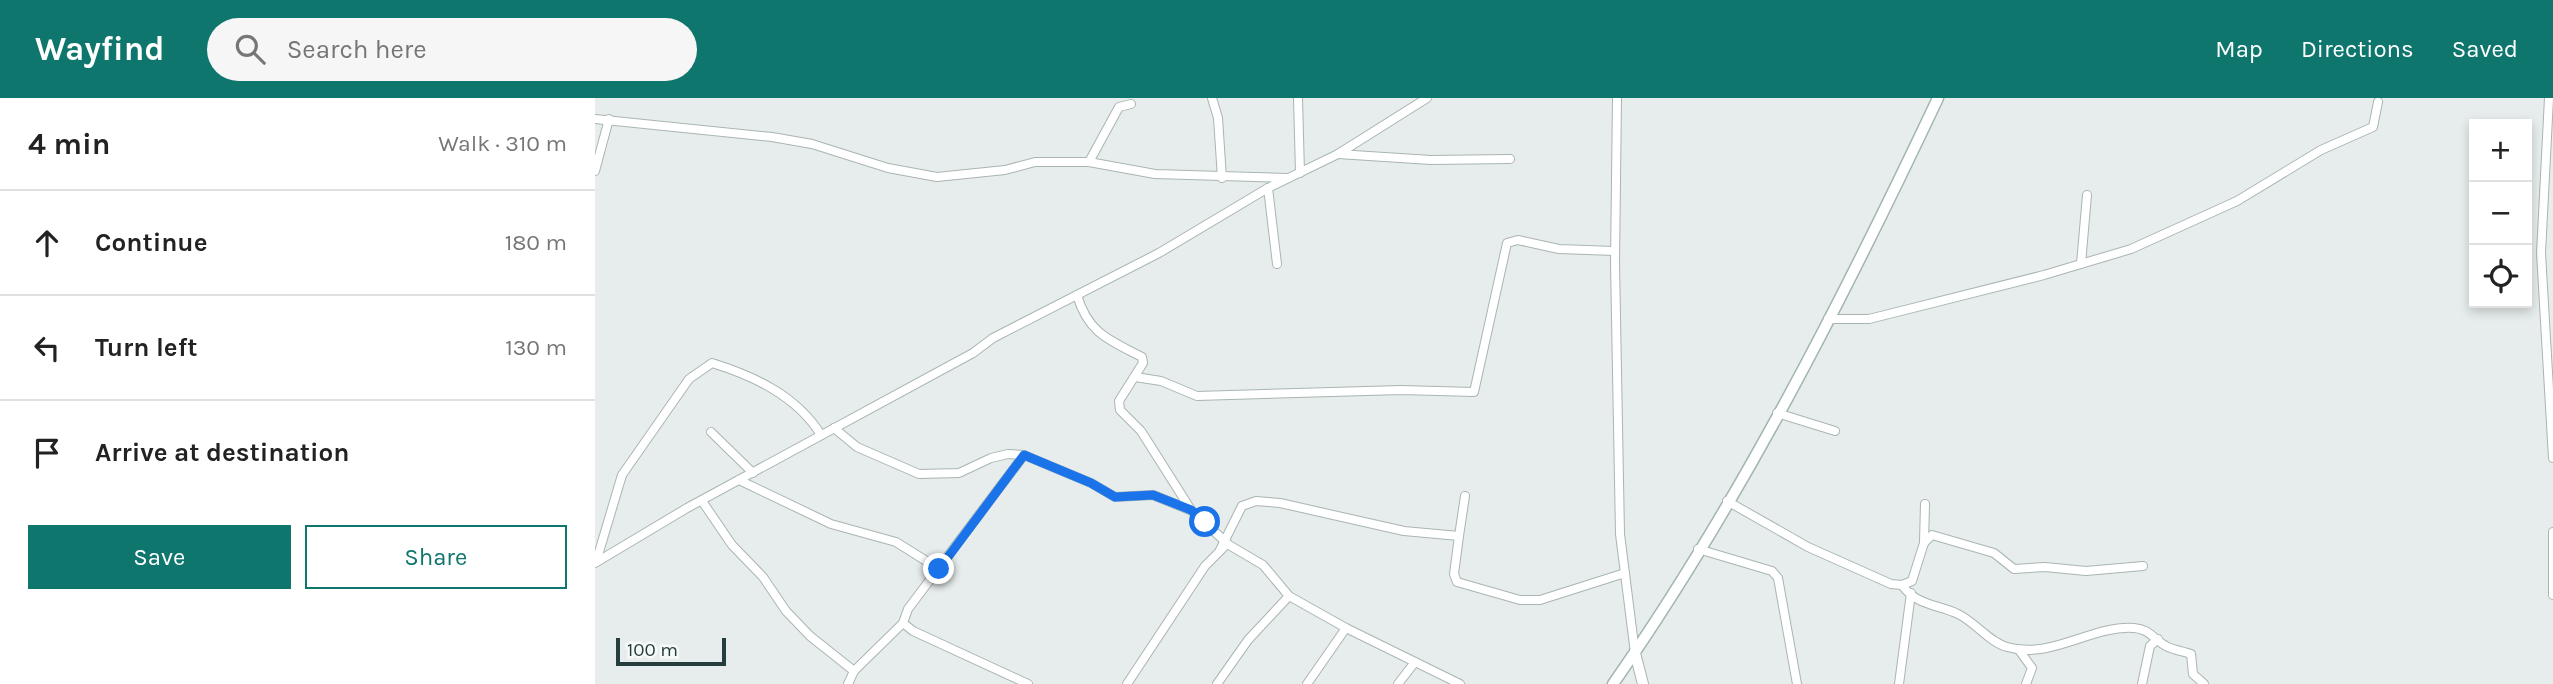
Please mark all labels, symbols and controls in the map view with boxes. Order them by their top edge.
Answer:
search box [207,18,697,81]
text: Wayfind [35,30,165,68]
icon: search [231,30,269,68]
text: Search here [287,34,426,65]
text: Map [2215,35,2263,63]
text: Directions [2301,35,2414,63]
text: Saved [2452,35,2518,63]
map controls [2469,119,2532,308]
button: + [2469,119,2532,182]
text: 4 min [28,126,110,162]
text: Walk · 310 m [438,130,567,157]
button: − [2469,182,2532,245]
icon: ahead [28,224,66,262]
text: Continue [95,227,207,258]
text: 180 m [505,229,567,256]
button: locate [2469,245,2532,308]
icon: left [28,329,66,367]
text: Turn left [95,332,197,363]
text: 130 m [505,334,567,361]
icon: arrive [28,434,66,472]
text: Arrive at destination [95,437,349,468]
route start [1189,506,1220,537]
button: Save [28,525,291,589]
button: Share [305,525,567,589]
route end [923,553,954,584]
scale bar [616,635,726,667]
text: 100 m [627,639,678,661]

